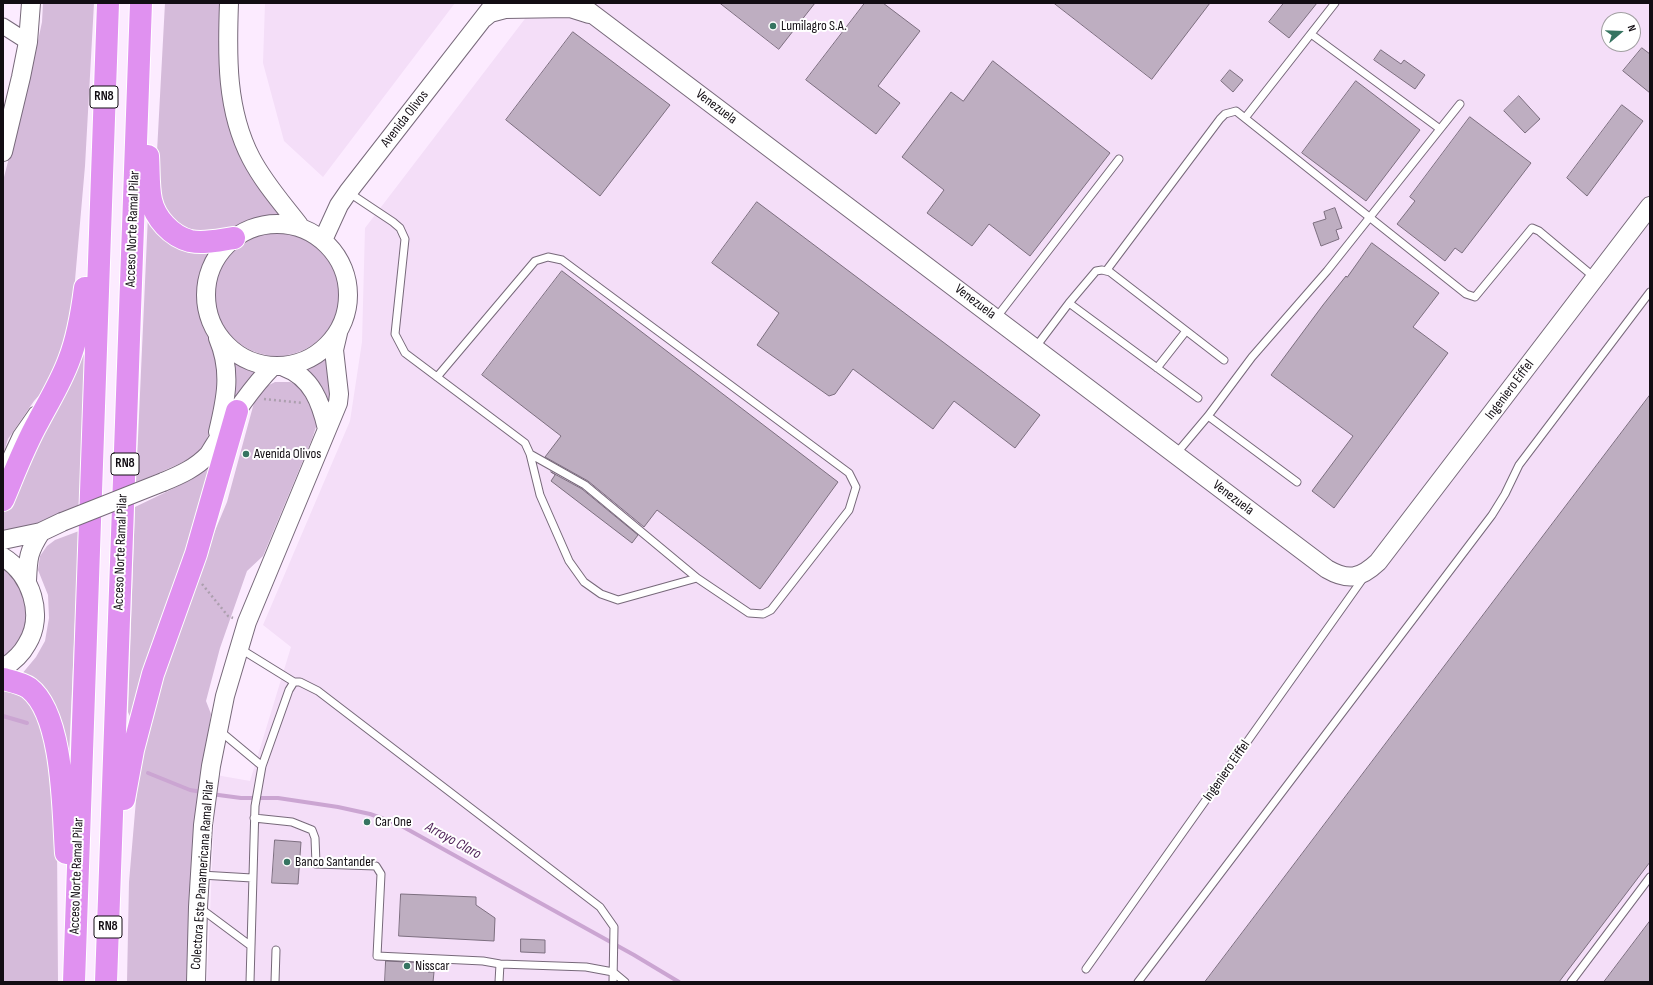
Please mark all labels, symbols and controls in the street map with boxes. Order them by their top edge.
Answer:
north arrow [1601,12,1641,52]
place label: Lumilagro S.A. [781,18,847,34]
marker: Lumilagro S.A. [768,21,778,31]
text: N [1625,23,1639,33]
road number: RN8 [90,86,118,108]
street label: Venezuela [692,86,740,128]
street label: Avenida Olivos [378,87,432,151]
street label: Acceso Norte Ramal Pilar [123,170,143,288]
street label: Venezuela [951,281,999,323]
street label: Ingeniero Eiffel [1482,357,1538,423]
place label: Avenida Olivos [254,446,321,462]
marker: Avenida Olivos [241,449,251,459]
road number: RN8 [111,453,139,475]
street label: Venezuela [1209,477,1257,519]
street label: Acceso Norte Ramal Pilar [111,493,131,611]
street label: Ingeniero Eiffel [1200,737,1254,805]
street label: Colectora Este Panamericana Ramal Pilar [188,780,218,970]
place label: Car One [375,814,412,830]
street label: Acceso Norte Ramal Pilar [67,817,87,935]
marker: Car One [362,817,372,827]
water label: Arroyo Claro [422,818,484,864]
place label: Banco Santander [295,854,375,870]
marker: Banco Santander [282,857,292,867]
road number: RN8 [94,916,122,938]
place label: Nisscar [415,958,449,974]
marker: Nisscar [402,961,412,971]

